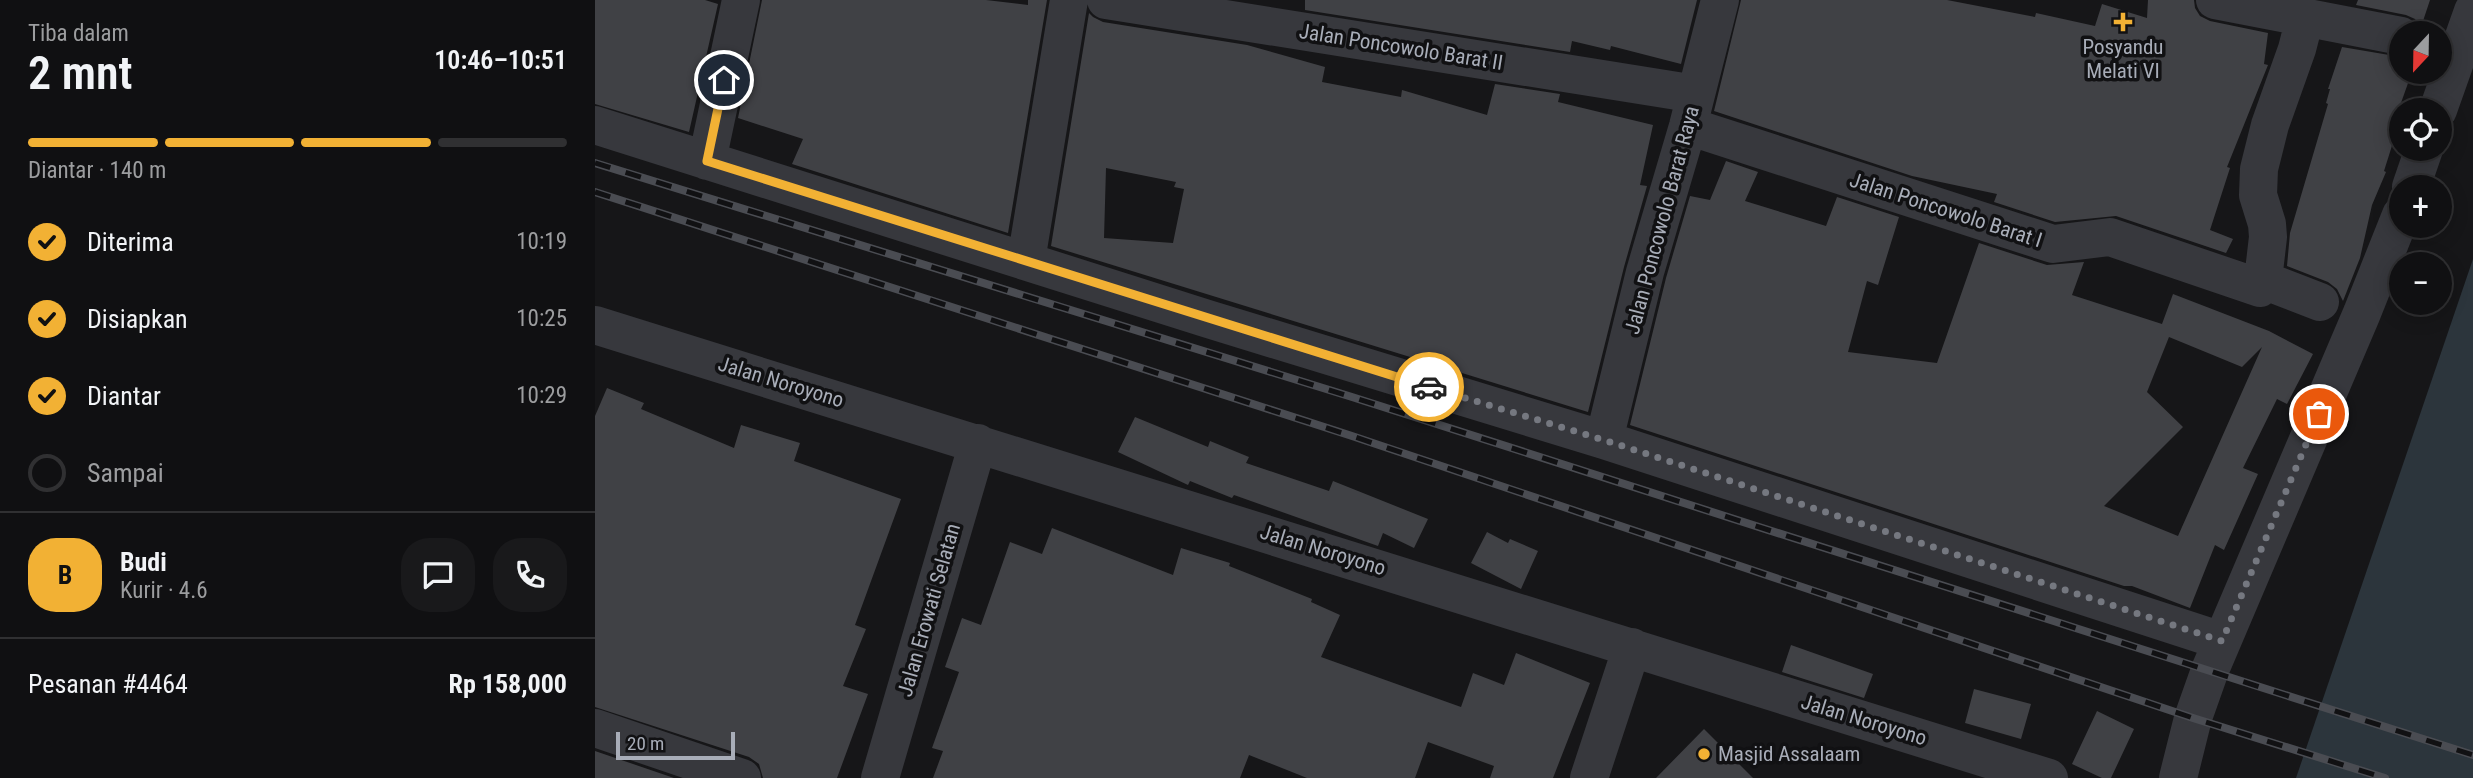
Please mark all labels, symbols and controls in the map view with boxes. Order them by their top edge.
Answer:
marker: Posyandu Melati VI [2113,12,2133,32]
street label: Jalan Poncowolo Barat II [1297,19,1505,75]
text: Tiba dalam [28,20,129,47]
north arrow [2389,21,2452,84]
map controls [2389,21,2452,315]
place label: Posyandu Melati VI [2082,35,2164,83]
text: 10:46–10:51 [434,45,567,75]
text: 2 mnt [28,46,133,100]
pin [694,50,754,110]
icon: home [705,61,743,99]
button: locate [2389,98,2452,161]
street label: Jalan Poncowolo Barat Raya [1620,103,1704,337]
text: Diantar · 140 m [28,157,166,184]
street label: Jalan Poncowolo Barat I [1847,168,2045,252]
button: + [2389,175,2452,238]
icon: check [28,223,66,261]
text: Diterima [87,227,174,257]
text: 10:19 [516,228,567,255]
button: − [2389,252,2452,315]
icon: check [28,300,66,338]
text: Disiapkan [87,304,188,334]
text: 10:25 [516,305,567,332]
street label: Jalan Noroyono [715,352,847,412]
courier [1394,352,1464,422]
icon: car [1410,368,1448,406]
icon: check [28,377,66,415]
text: Diantar [87,381,161,411]
text: 10:29 [516,382,567,409]
pin [2289,384,2349,444]
icon: bag [2300,395,2338,433]
text: Sampai [87,458,164,488]
street label: Jalan Noroyono [1257,520,1389,580]
street label: Jalan Erowati Selatan [893,521,965,699]
button: chat [401,538,475,612]
button: phone [493,538,567,612]
text: Budi [120,547,167,577]
text: B [58,560,72,590]
text: Kurir · 4.6 [120,577,208,604]
text: Pesanan #4464 [28,669,188,699]
text: Rp 158,000 [449,669,567,699]
street label: Jalan Noroyono [1798,690,1930,750]
scale bar [616,729,735,761]
text: 20 m [627,732,664,755]
place label: Masjid Assalaam [1718,742,1860,766]
marker: Masjid Assalaam [1696,746,1712,762]

